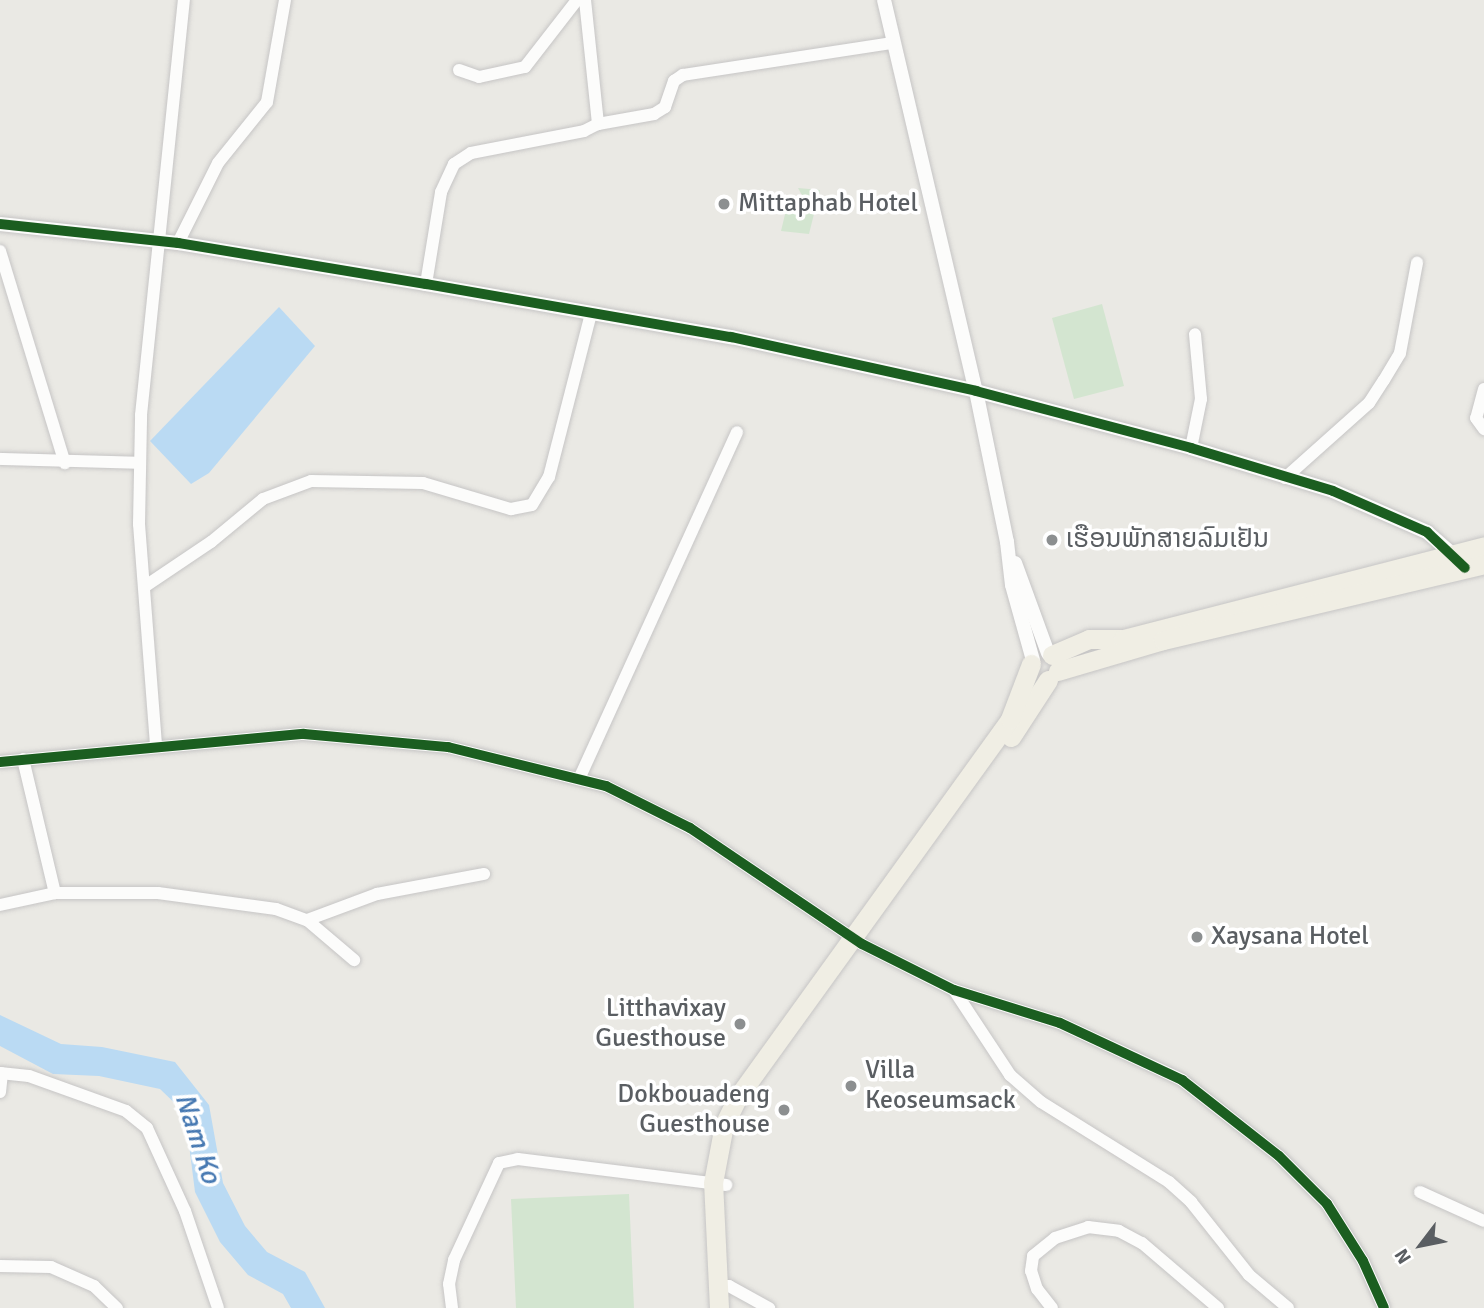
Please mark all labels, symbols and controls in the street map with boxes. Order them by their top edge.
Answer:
place label: Mittaphab Hotel [738,188,918,220]
marker: Mittaphab Hotel [716,196,732,212]
place label: ເຮືອນພັກສາຍລົມເຢັນ [1066,524,1269,556]
marker: ເຮືອນພັກສາຍລົມເຢັນ [1044,532,1060,548]
place label: Xaysana Hotel [1211,921,1369,953]
marker: Xaysana Hotel [1189,929,1205,945]
place label: Litthavixay Guesthouse [595,993,726,1054]
marker: Litthavixay Guesthouse [732,1016,748,1032]
place label: Villa Keoseumsack [865,1055,1016,1116]
marker: Villa Keoseumsack [843,1078,859,1094]
place label: Dokbouadeng Guesthouse [617,1079,770,1140]
water label: Nam Ko [168,1089,228,1187]
marker: Dokbouadeng Guesthouse [776,1102,792,1118]
north arrow [1386,1210,1456,1280]
text: N [1390,1244,1417,1268]

